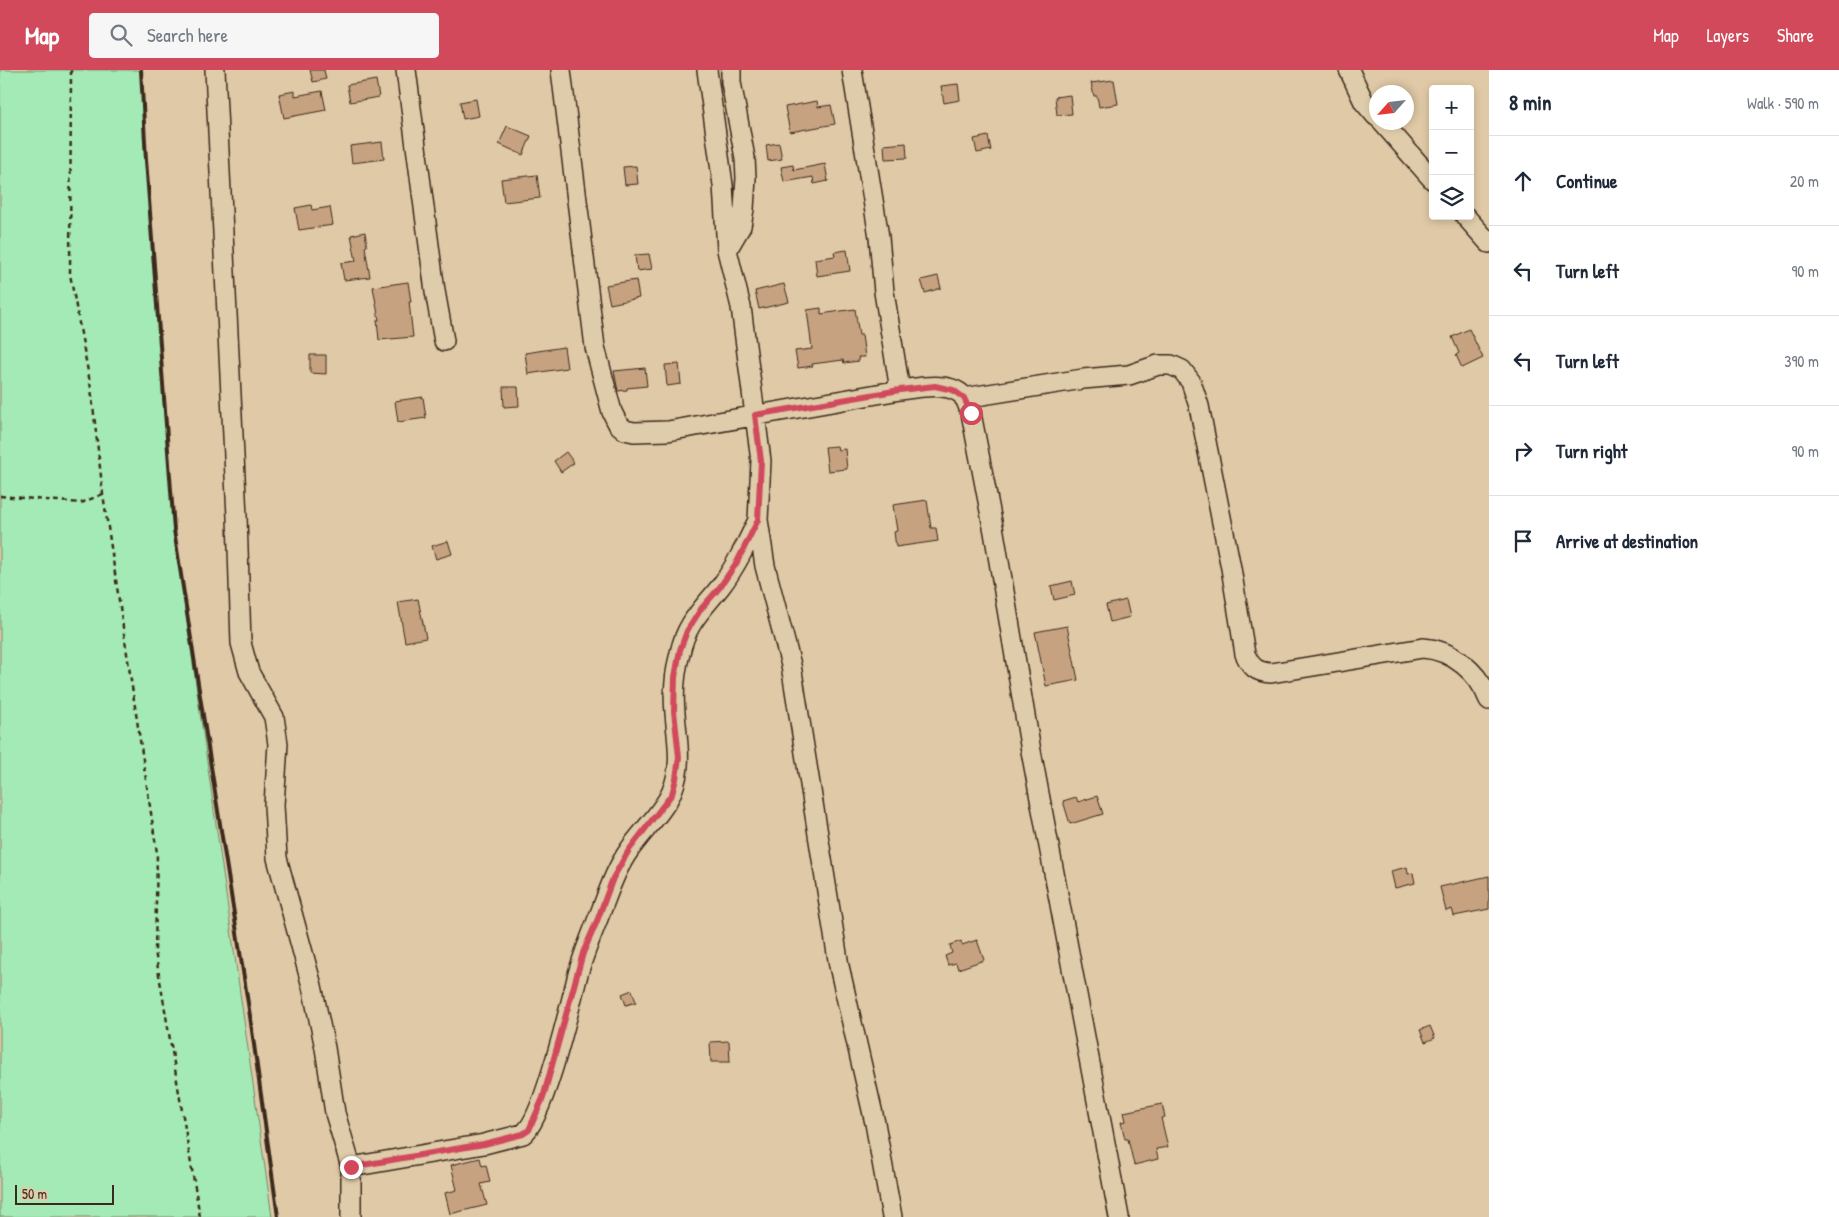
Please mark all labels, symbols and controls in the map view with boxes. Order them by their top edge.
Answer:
search box [89,13,439,58]
text: Map [25,19,59,51]
icon: search [107,21,135,49]
text: Search here [147,22,228,48]
text: Map [1653,23,1679,48]
text: Layers [1707,23,1749,48]
text: Share [1777,23,1814,48]
north arrow [1369,85,1414,130]
map controls [1429,85,1474,220]
button: + [1429,85,1474,130]
text: 8 min [1509,88,1551,117]
text: Walk · 590 m [1747,92,1819,114]
button: − [1429,130,1474,175]
icon: ahead [1509,167,1537,195]
text: Continue [1556,168,1617,194]
text: 20 m [1790,170,1819,192]
button: layers [1429,175,1474,220]
icon: left [1509,257,1537,285]
text: Turn left [1556,258,1619,284]
text: 90 m [1791,260,1819,282]
icon: left [1509,347,1537,375]
text: Turn left [1556,348,1619,374]
text: 390 m [1784,350,1819,372]
route start [960,402,983,425]
icon: right [1509,437,1537,465]
text: Turn right [1556,438,1627,464]
text: 90 m [1791,440,1819,462]
icon: arrive [1509,527,1537,555]
text: Arrive at destination [1556,528,1698,554]
route end [340,1156,363,1179]
scale bar [15,1182,114,1205]
text: 50 m [22,1184,47,1203]

